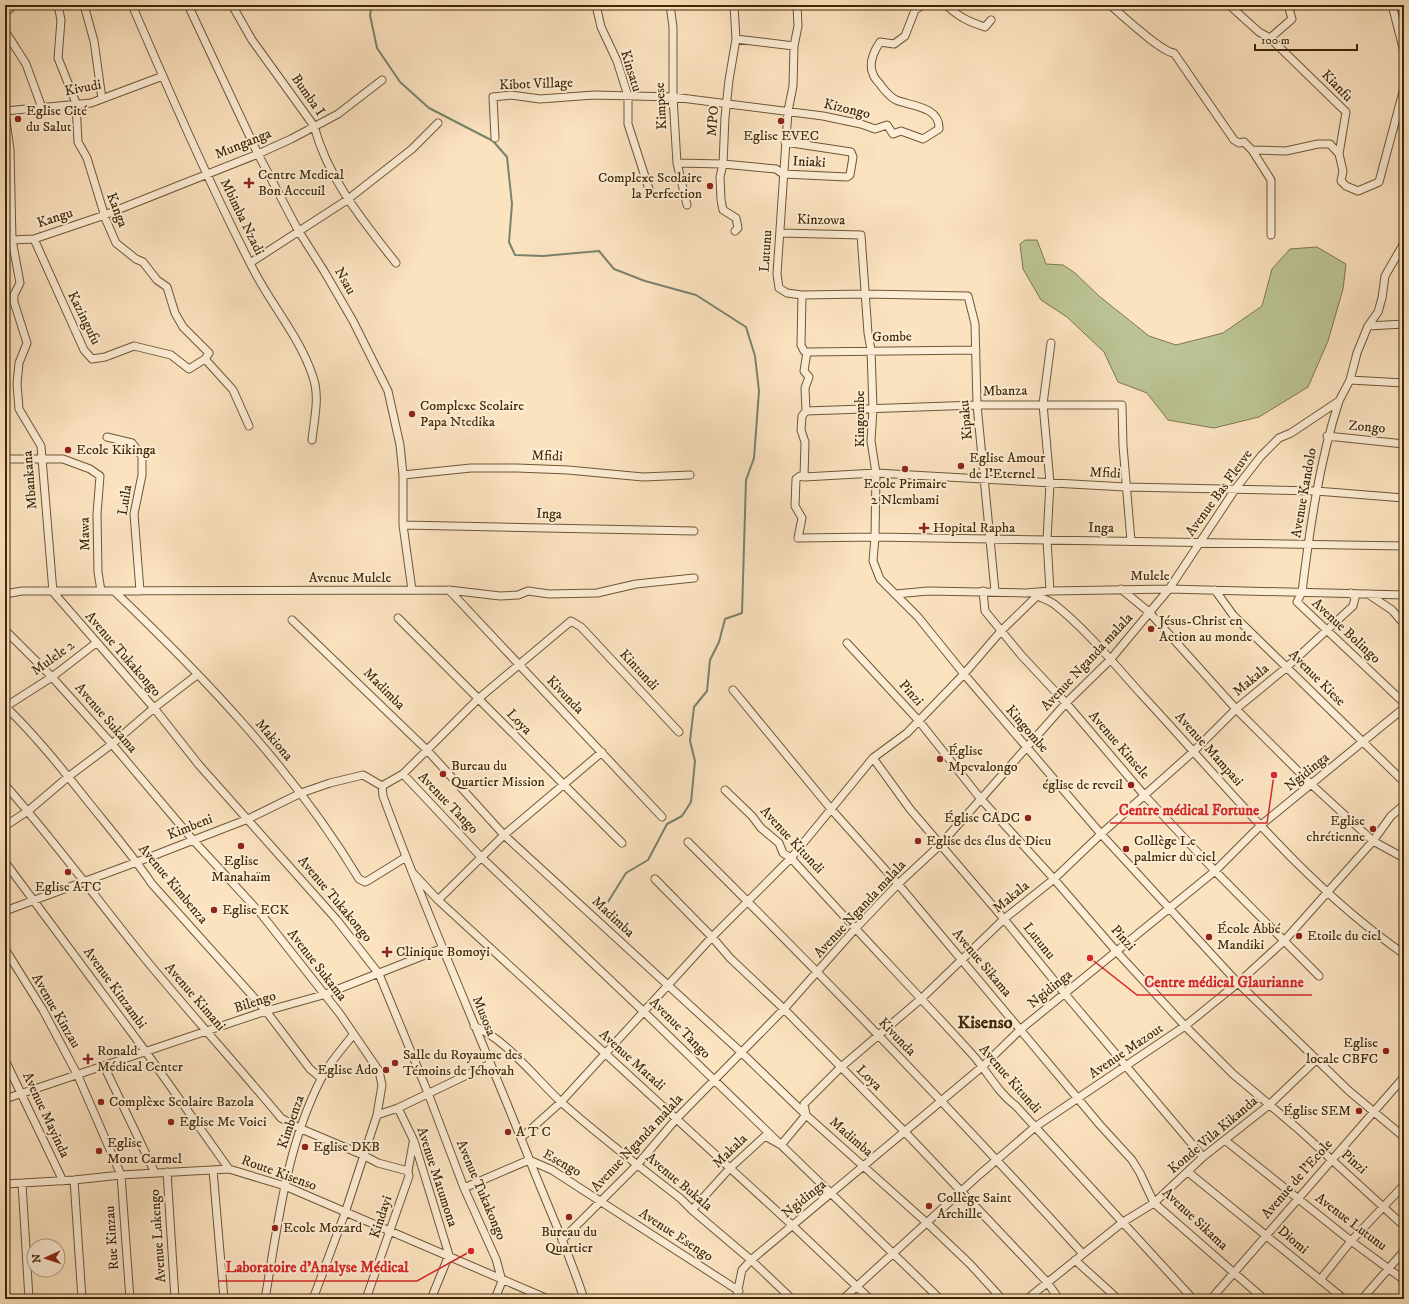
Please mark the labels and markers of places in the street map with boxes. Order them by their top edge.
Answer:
place label: Eglise Cité du Salut [26,102,87,136]
marker: Eglise Cité du Salut [13,114,23,124]
marker: Eglise EVEC [776,116,786,126]
place label: Eglise EVEC [743,127,819,145]
place label: Centre Medical Bon Acceuil [258,166,345,200]
place label: Complexe Scolaire la Perfection [598,169,703,203]
marker: Centre Medical Bon Acceuil [243,177,255,189]
marker: Complexe Scolaire la Perfection [705,181,715,191]
place label: Complexe Scolaire Papa Ntedika [420,397,524,431]
marker: Complexe Scolaire Papa Ntedika [407,409,417,419]
place label: Ecole Kikinga [76,441,156,459]
marker: Ecole Kikinga [63,445,73,455]
place label: Eglise Amour de l'Eternel [969,449,1046,483]
marker: Eglise Amour de l'Eternel [956,461,966,471]
marker: Ecole Primaire 2 Nlembami [900,464,910,474]
place label: Ecole Primaire 2 Nlembami [863,475,947,509]
place label: Hopital Rapha [933,519,1015,537]
marker: Hopital Rapha [918,522,930,534]
place label: Jésus-Christ en Action au monde [1157,612,1252,646]
marker: Jésus-Christ en Action au monde [1146,624,1156,634]
place label: Église Mpevalongo [948,742,1018,776]
marker: Église Mpevalongo [935,754,945,764]
place label: Bureau du Quartier Mission [451,757,546,791]
marker: Bureau du Quartier Mission [438,769,448,779]
place label: église de reveil [1043,776,1124,794]
marker: église de reveil [1126,780,1136,790]
callout: Centre médical Fortune [1110,796,1267,823]
place label: Église CADC [944,809,1020,827]
place label: Eglise chrétienne [1306,812,1365,846]
marker: Église CADC [1023,813,1033,823]
marker: Eglise chrétienne [1368,824,1378,834]
place label: Eglise des élus de Dieu [926,832,1051,850]
place label: Collège Le palmier du ciel [1133,832,1216,866]
marker: Eglise des élus de Dieu [913,836,923,846]
marker: Eglise Manahaïm [236,841,246,851]
marker: Collège Le palmier du ciel [1121,844,1131,854]
place label: Eglise Manahaïm [211,852,271,886]
marker: Eglise ATC [63,867,73,877]
place label: Eglise ATC [35,878,101,896]
place label: Eglise ECK [222,901,289,919]
marker: Eglise ECK [209,905,219,915]
place label: École Abbé Mandiki [1217,920,1281,954]
place label: Etoile du ciel [1307,927,1382,945]
marker: Etoile du ciel [1294,931,1304,941]
marker: École Abbé Mandiki [1204,932,1214,942]
place label: Clinique Bomoyi [396,943,490,961]
marker: Clinique Bomoyi [381,946,393,958]
callout: Centre médical Glaurianne [1137,968,1312,995]
place label: Eglise locale CBFC [1306,1034,1378,1068]
place label: Ronald Médical Center [97,1042,184,1076]
place label: Salle du Royaume des Témoins de Jéhovah [403,1046,523,1080]
marker: Eglise locale CBFC [1381,1046,1391,1056]
marker: Ronald Médical Center [82,1053,94,1065]
marker: Salle du Royaume des Témoins de Jéhovah [390,1058,400,1068]
place label: Eglise Ado [317,1061,378,1079]
marker: Eglise Ado [381,1065,391,1075]
place label: Complèxe Scolaire Bazola [109,1093,254,1111]
marker: Complèxe Scolaire Bazola [96,1097,106,1107]
place label: Église SEM [1283,1102,1351,1120]
marker: Église SEM [1354,1106,1364,1116]
place label: Eglise Me Voici [179,1113,267,1131]
marker: Eglise Me Voici [166,1117,176,1127]
place label: A T C [516,1123,551,1141]
marker: A T C [503,1127,513,1137]
place label: Eglise Mont Carmel [107,1134,183,1168]
place label: Eglise DKB [313,1138,380,1156]
marker: Eglise DKB [300,1142,310,1152]
marker: Eglise Mont Carmel [94,1146,104,1156]
place label: Collège Saint Archille [937,1189,1012,1223]
marker: Collège Saint Archille [924,1201,934,1211]
marker: Bureau du Quartier [564,1212,574,1222]
place label: Ecole Mozard [283,1219,362,1237]
marker: Ecole Mozard [270,1223,280,1233]
place label: Bureau du Quartier [541,1223,597,1257]
callout: Laboratoire d'Analyse Médical [218,1254,417,1281]

